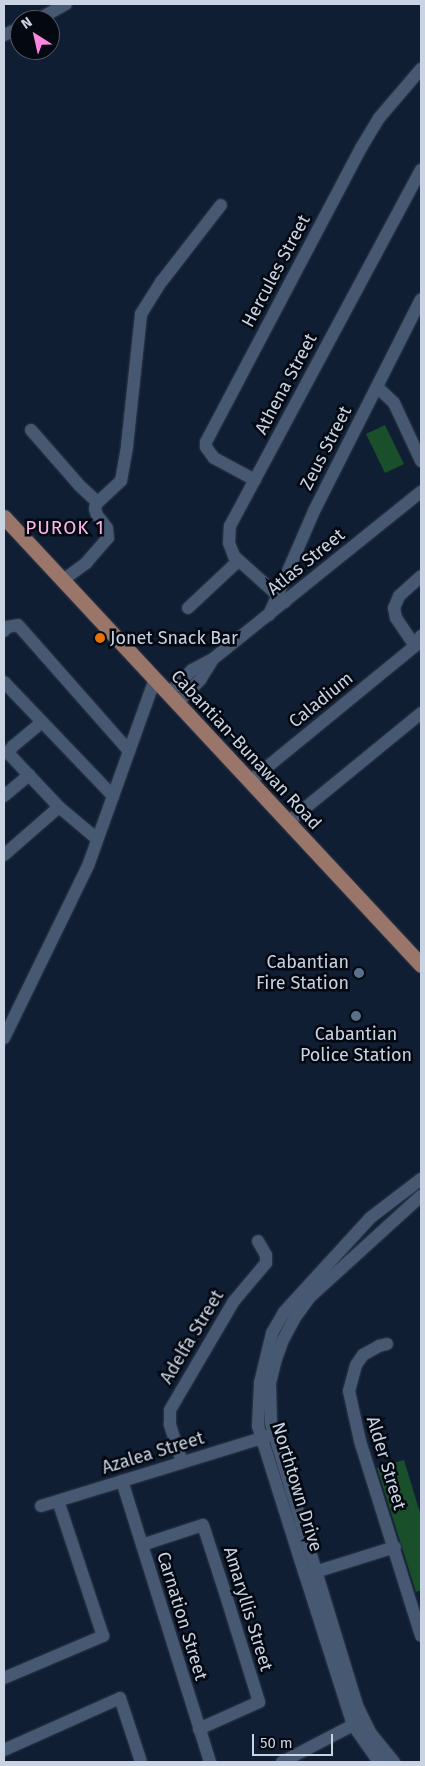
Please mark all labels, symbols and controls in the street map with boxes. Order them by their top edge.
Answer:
north arrow [10,10,60,60]
text: N [18,13,35,33]
street label: Hercules Street [237,211,315,331]
street label: Athena Street [250,330,322,438]
street label: Zeus Street [296,402,356,494]
district label: PUROK 1 [24,517,106,539]
street label: Atlas Street [263,524,349,600]
place label: Jonet Snack Bar [110,627,238,649]
marker: Jonet Snack Bar [94,632,106,644]
street label: Cabantian-Bunawan Road [166,666,326,834]
street label: Caladium [285,668,357,732]
place label: Cabantian Fire Station [256,952,349,994]
marker: Cabantian Fire Station [353,967,365,979]
marker: Cabantian Police Station [350,1010,362,1022]
place label: Cabantian Police Station [300,1024,412,1066]
street label: Adelfa Street [156,1286,228,1388]
street label: Alder Street [362,1414,410,1512]
street label: Northtown Drive [267,1420,327,1554]
street label: Azalea Street [99,1427,207,1479]
street label: Amaryllis Street [219,1544,277,1674]
street label: Carnation Street [152,1549,212,1683]
scale bar [255,1724,336,1756]
text: 50 m [260,1734,293,1752]

